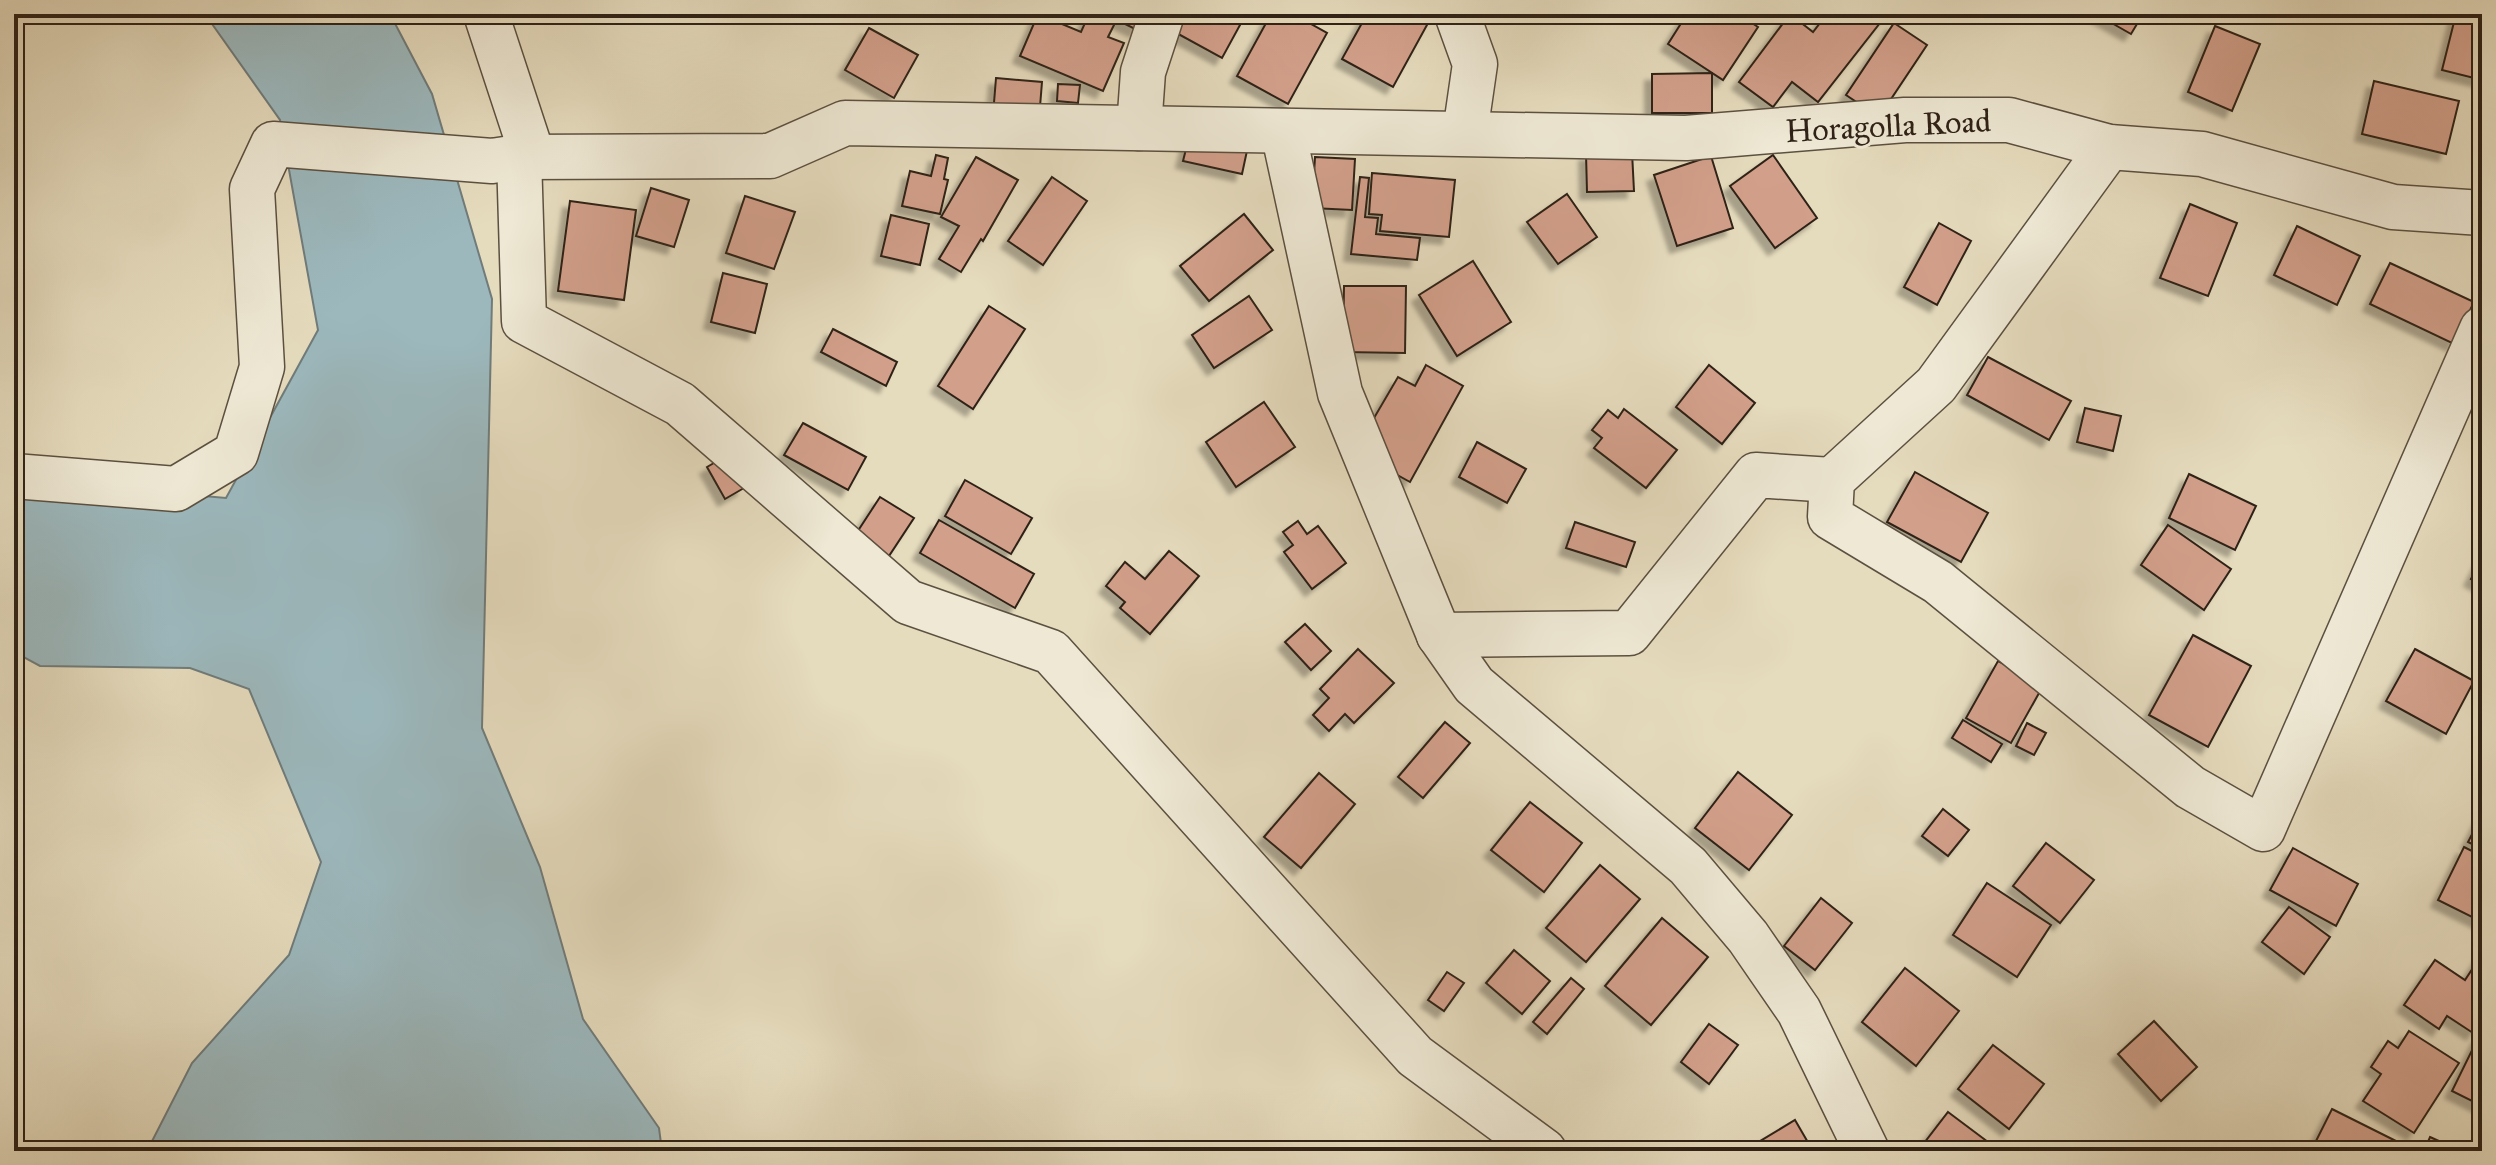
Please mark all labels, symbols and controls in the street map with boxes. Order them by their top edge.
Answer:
street label: Horagolla Road [1784,101,1992,151]

